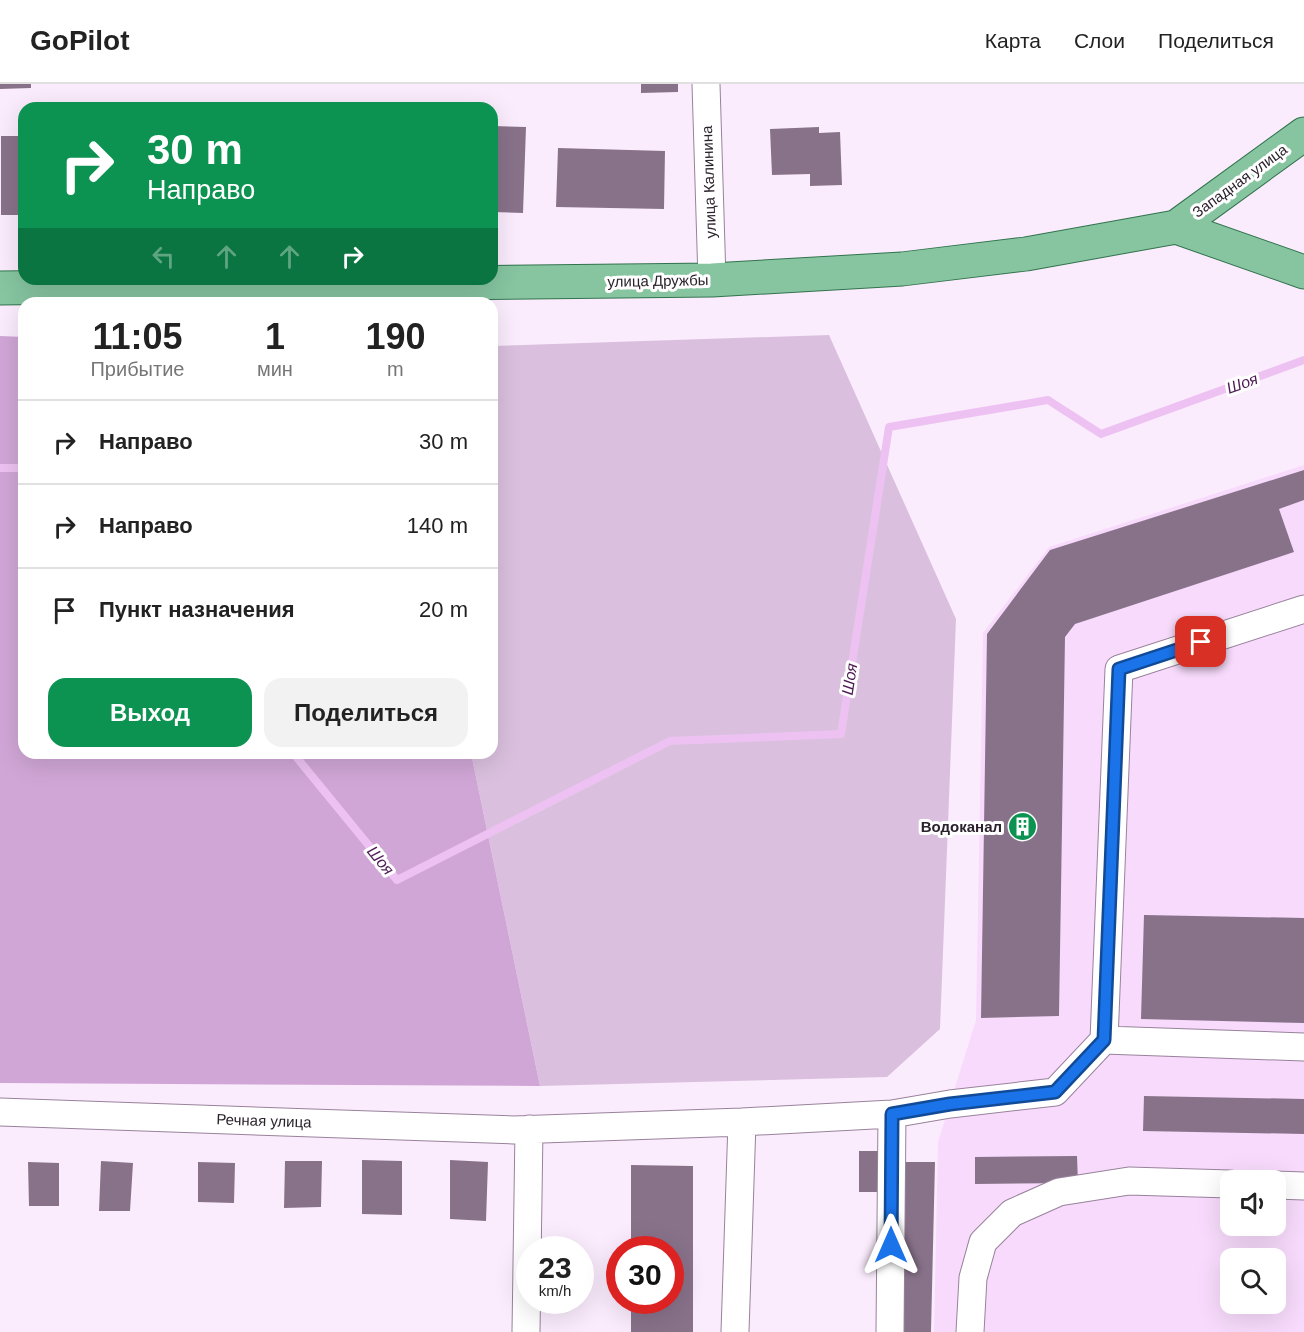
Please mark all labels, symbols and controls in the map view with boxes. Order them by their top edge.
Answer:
text: GoPilot [30,25,130,56]
text: Карта [985,29,1041,52]
text: Слои [1074,29,1125,52]
text: Поделиться [1158,29,1274,52]
street label: улица Калинина [698,125,719,239]
icon: right [48,126,126,204]
text: 30 m [147,126,243,173]
street label: Западная улица [1189,140,1291,221]
text: Направо [147,175,255,205]
icon: left [147,240,180,273]
icon: ahead [210,240,243,273]
icon: ahead [273,240,306,273]
icon: right [336,240,369,273]
street label: улица Дружбы [607,271,709,290]
text: 11:05 [92,316,183,357]
text: 1 [265,316,285,357]
text: 190 [365,316,425,357]
text: Прибытие [90,358,184,380]
text: мин [257,358,293,380]
text: m [387,358,404,380]
water label: Шоя [1224,370,1260,397]
icon: right [48,426,81,459]
text: Направо [99,429,193,454]
text: 30 m [419,429,468,454]
icon: right [48,510,81,543]
text: Направо [99,513,193,538]
text: 140 m [407,513,468,538]
icon: arrive [48,594,81,627]
text: Пункт назначения [99,597,295,622]
text: 20 m [419,597,468,622]
pin [1175,616,1226,667]
icon: arrive [1184,625,1217,658]
water label: Шоя [839,662,860,696]
button: Выход [48,678,252,747]
button: Поделиться [264,678,468,747]
building icon: Водоканал [1007,811,1039,843]
place label: Водоканал [921,818,1002,835]
water label: Шоя [364,843,398,878]
street label: Речная улица [216,1110,313,1131]
map controls [1220,1170,1286,1314]
button: sound [1220,1170,1286,1236]
position arrow [859,1213,923,1277]
speed limit sign: 30 [606,1236,684,1314]
button: search [1220,1248,1286,1314]
text: 23 [538,1251,572,1284]
text: km/h [539,1282,571,1299]

